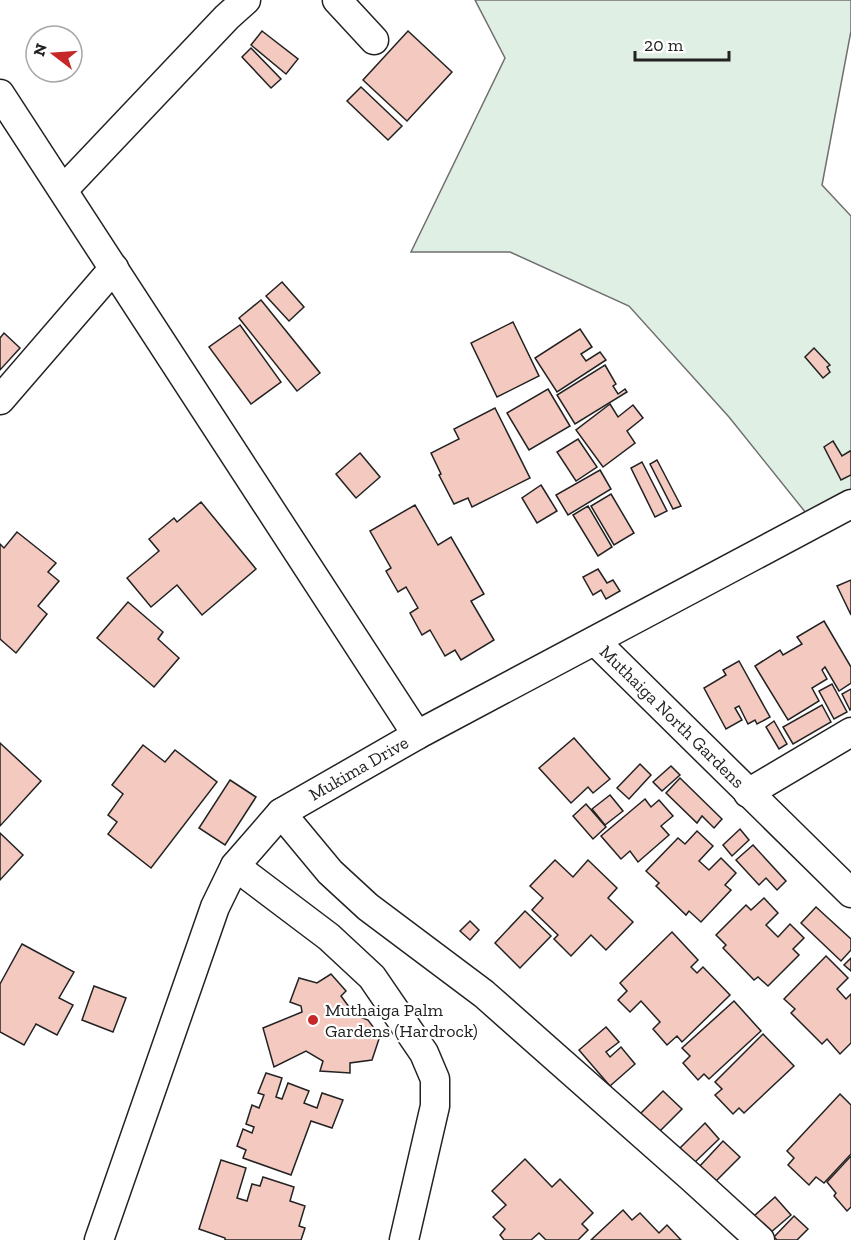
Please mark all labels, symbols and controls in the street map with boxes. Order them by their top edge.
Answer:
north arrow [24,24,84,84]
scale bar [635,24,730,62]
text: 20 m [644,34,684,56]
text: N [29,41,51,58]
street label: Muthaiga North Gardens [595,641,749,793]
street label: Mukima Drive [305,731,412,806]
place label: Muthaiga Palm Gardens (Hardrock) [325,999,478,1042]
marker: Muthaiga Palm Gardens (Hardrock) [306,1013,320,1027]

